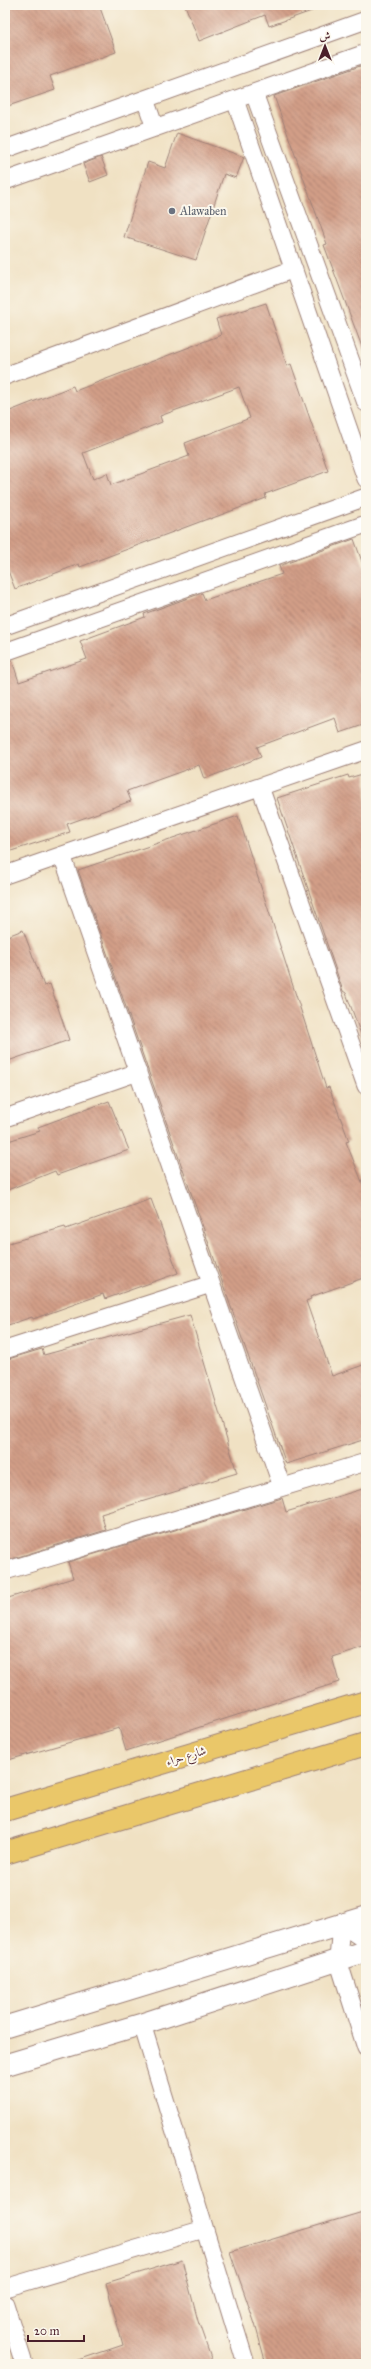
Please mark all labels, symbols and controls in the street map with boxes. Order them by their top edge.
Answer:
north arrow [305,26,345,66]
text: ش [320,30,331,43]
place label: Alawaben [179,204,227,218]
marker: Alawaben [167,206,177,216]
street label: شارع حراء [164,1743,209,1773]
scale bar [28,2317,84,2343]
text: 20 m [34,2324,60,2338]

